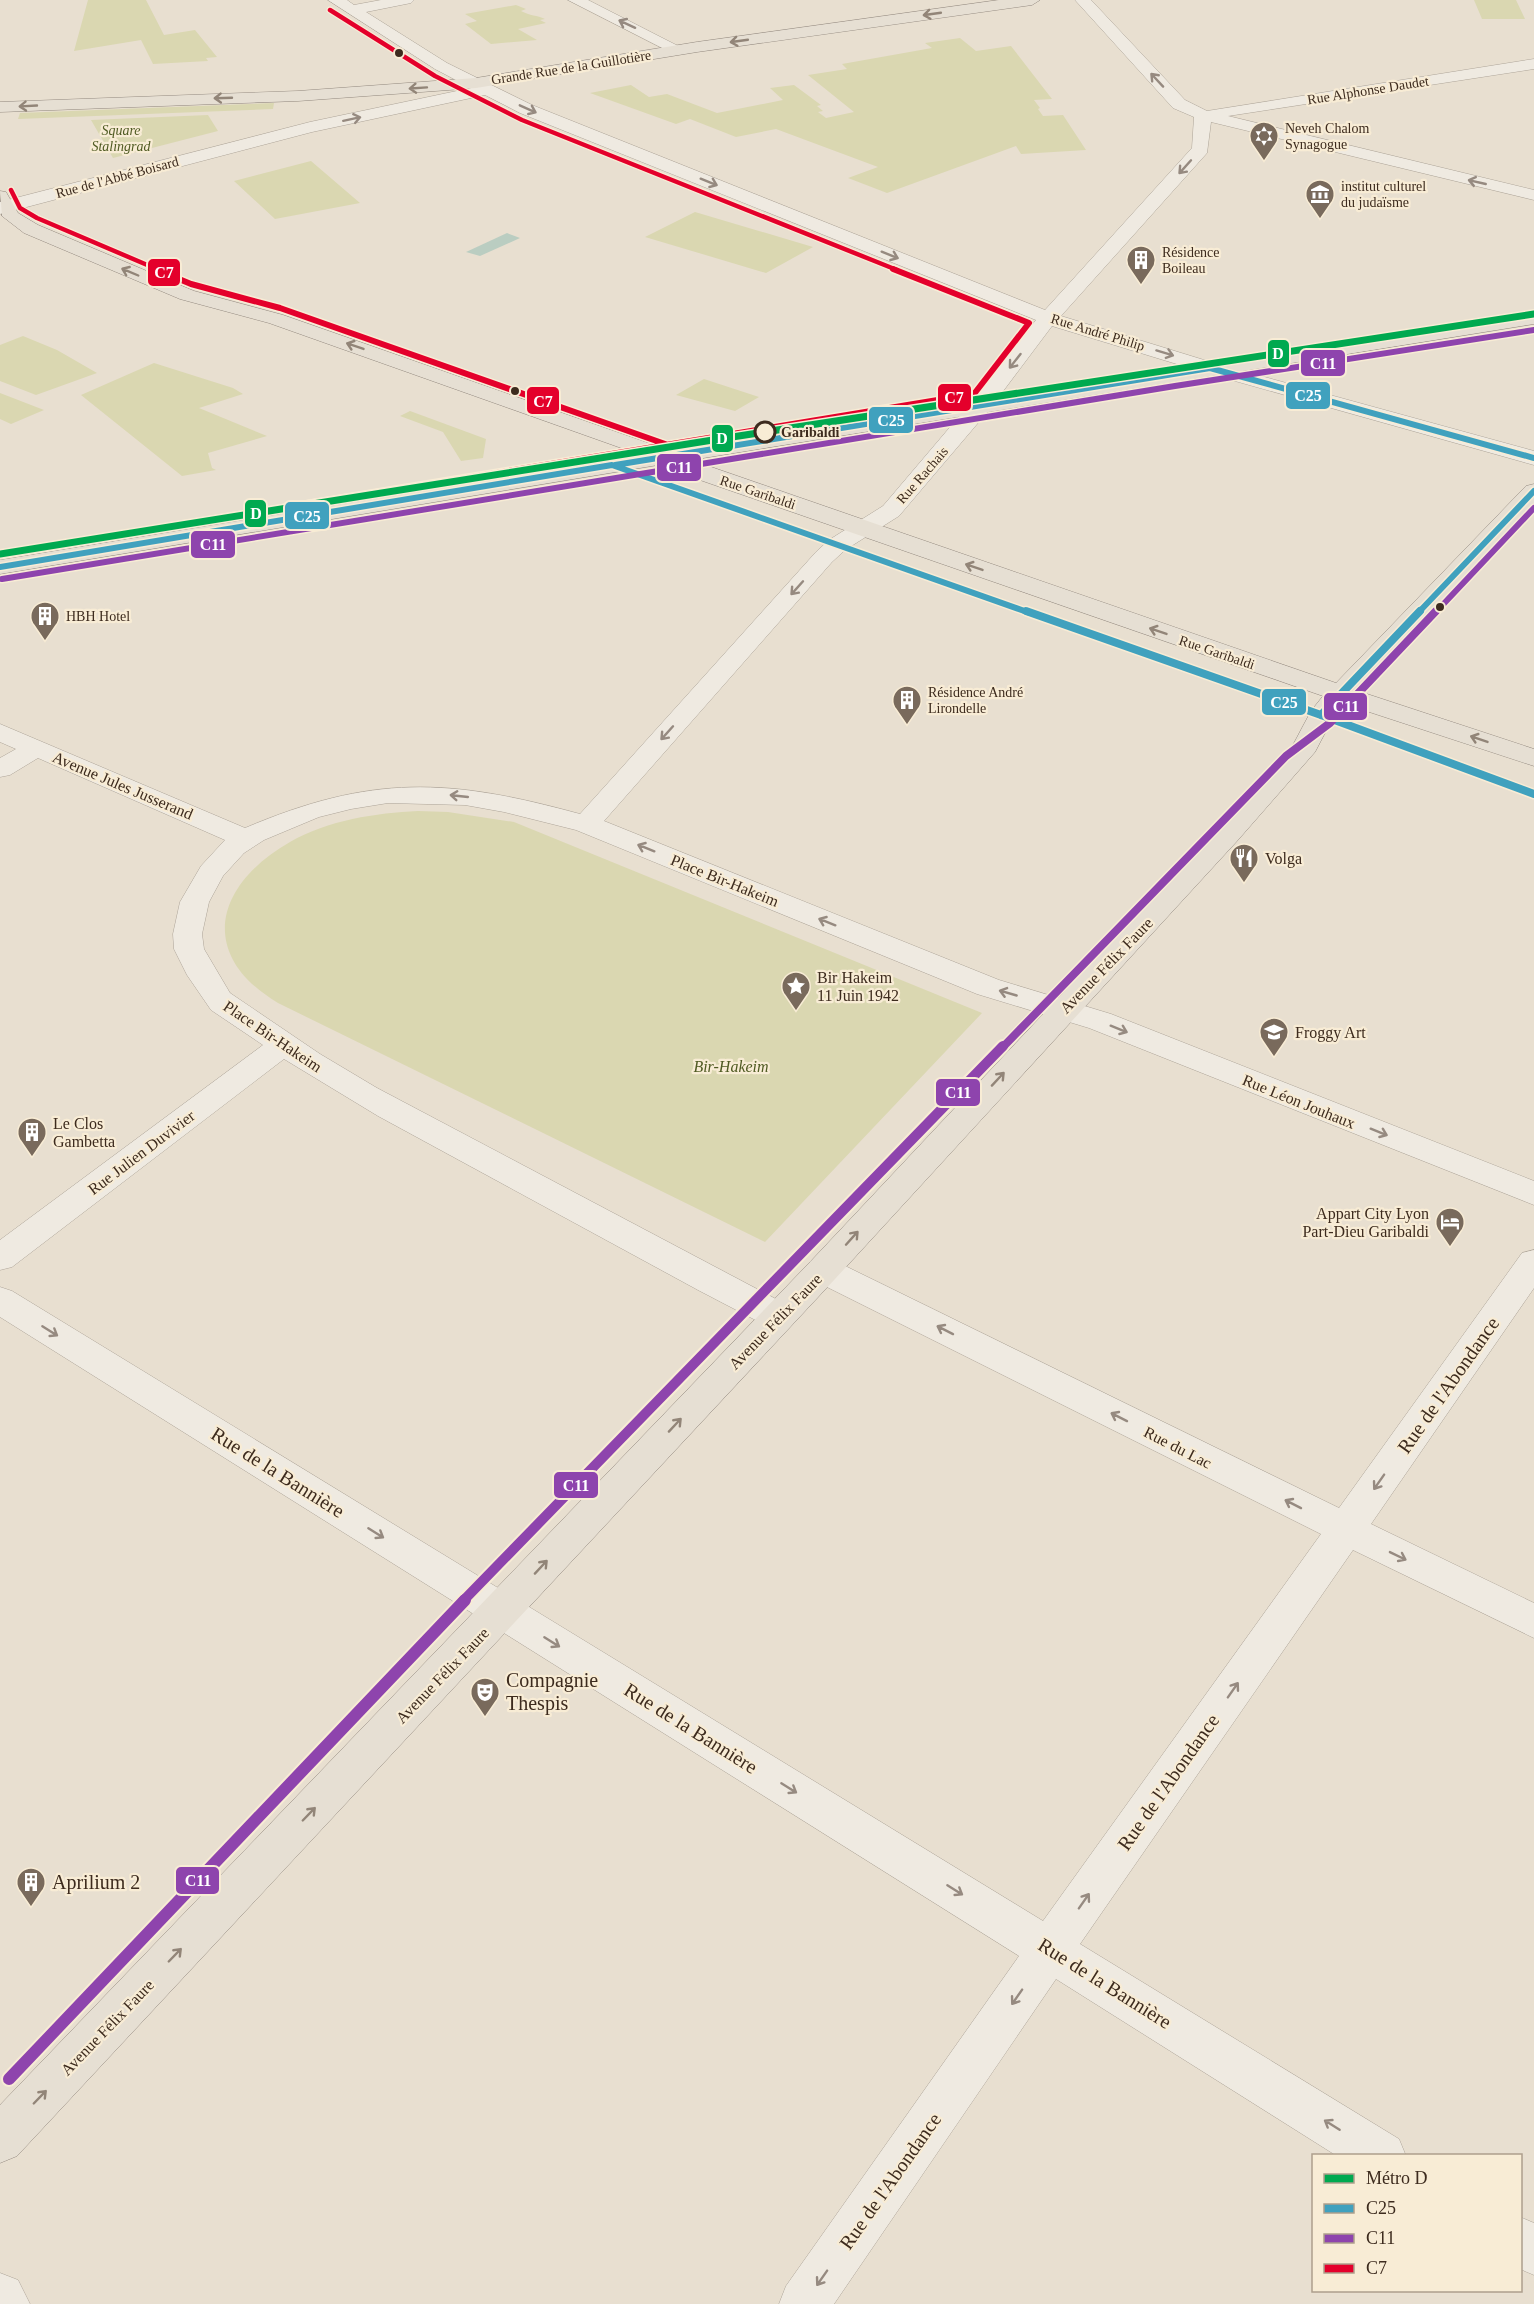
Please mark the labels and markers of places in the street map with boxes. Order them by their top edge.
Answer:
unlabelled marker [393,47,405,59]
synagogue icon: Neveh Chalom Synagogue [1248,120,1280,162]
place label: Neveh Chalom Synagogue [1285,121,1369,152]
museum icon: institut culturel du judaïsme [1304,178,1336,220]
place label: institut culturel du judaïsme [1341,179,1426,210]
building icon: Résidence Boileau [1125,244,1157,286]
place label: Résidence Boileau [1162,245,1220,276]
unlabelled marker [509,385,521,397]
marker: Garibaldi [754,421,776,443]
place label: Garibaldi [781,425,839,440]
building icon: HBH Hotel [29,600,61,642]
unlabelled marker [1434,601,1446,613]
place label: HBH Hotel [66,609,130,624]
building icon: Résidence André Lirondelle [891,684,923,726]
place label: Résidence André Lirondelle [928,685,1023,716]
restaurant icon: Volga [1228,842,1260,884]
place label: Volga [1265,850,1302,868]
place label: Bir Hakeim 11 Juin 1942 [817,969,899,1004]
place icon: Bir Hakeim 11 Juin 1942 [780,970,812,1012]
school or university icon: Froggy Art [1258,1016,1290,1058]
place label: Froggy Art [1295,1024,1366,1042]
place label: Le Clos Gambetta [53,1115,115,1150]
building icon: Le Clos Gambetta [16,1116,48,1158]
place label: Appart City Lyon Part-Dieu Garibaldi [1302,1205,1430,1240]
hotel icon: Appart City Lyon Part-Dieu Garibaldi [1434,1206,1466,1248]
place label: Compagnie Thespis [506,1669,598,1715]
theatre icon: Compagnie Thespis [469,1676,501,1718]
building icon: Aprilium 2 [15,1866,47,1908]
place label: Aprilium 2 [52,1871,140,1894]

